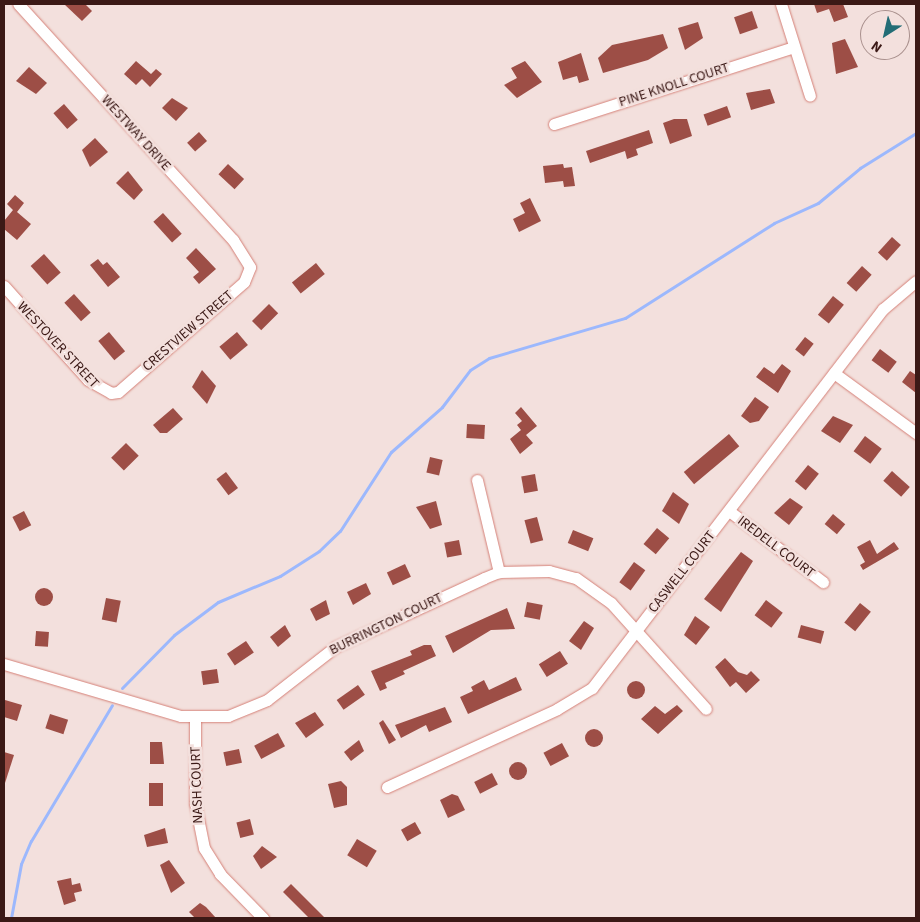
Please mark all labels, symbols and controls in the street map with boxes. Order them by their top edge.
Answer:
north arrow [860,10,910,60]
text: N [867,36,887,57]
street label: PINE KNOLL COURT [617,59,731,111]
street label: WESTWAY DRIVE [98,92,174,174]
street label: CRESTVIEW STREET [139,287,237,375]
street label: WESTOVER STREET [14,298,102,392]
street label: IREDELL COURT [734,512,818,582]
street label: CASWELL COURT [645,528,719,616]
street label: BURRINGTON COURT [327,589,445,659]
street label: NASH COURT [187,746,207,824]

